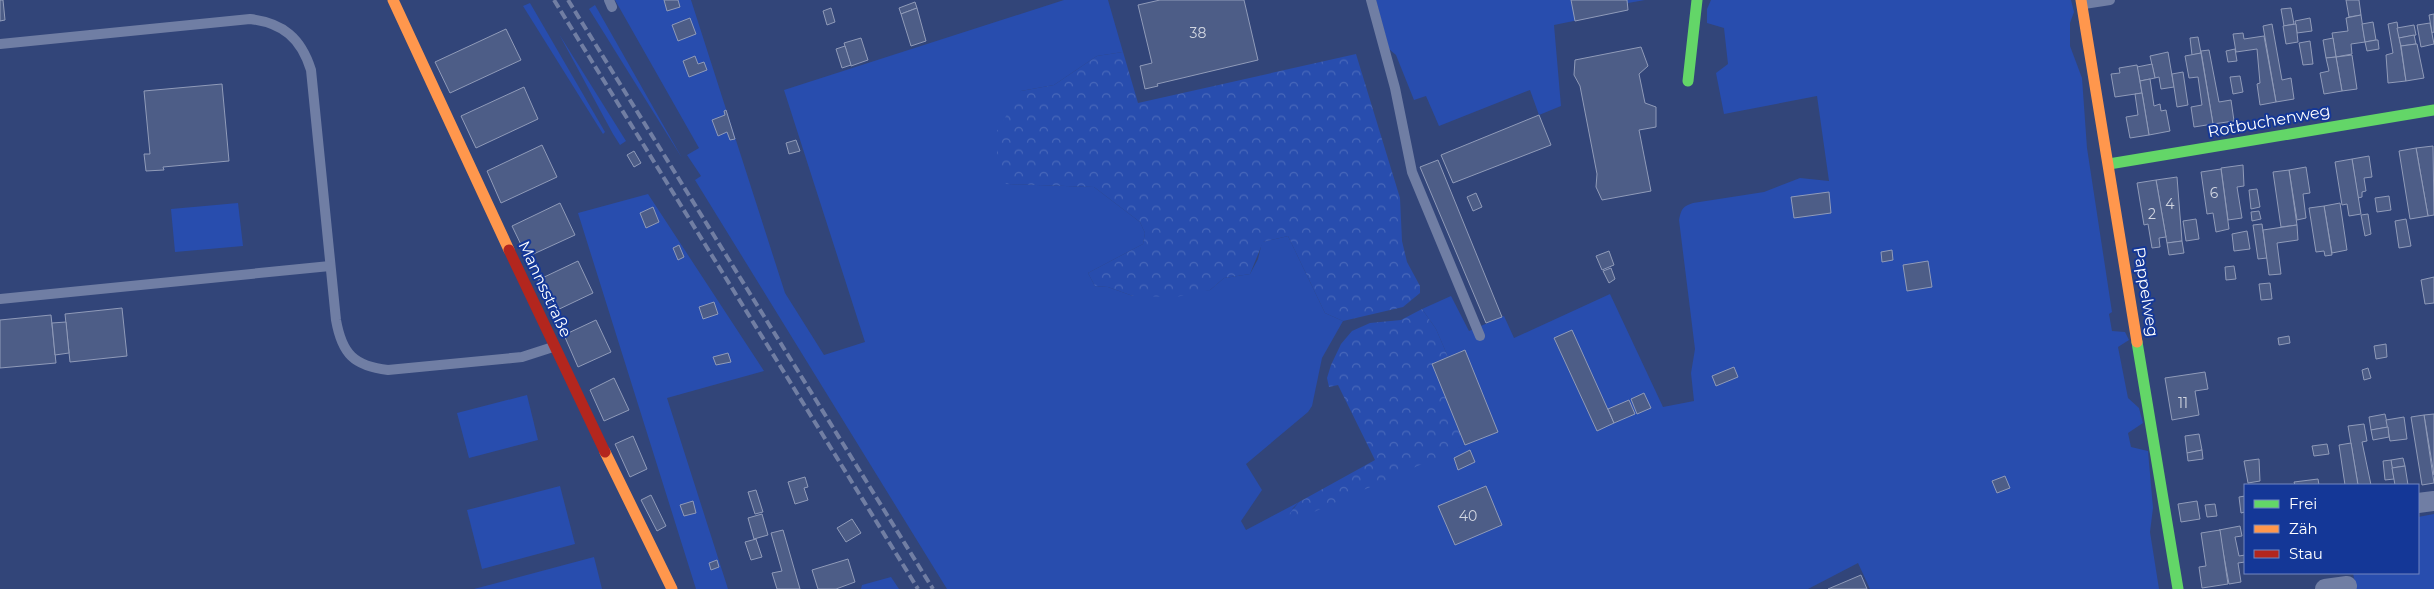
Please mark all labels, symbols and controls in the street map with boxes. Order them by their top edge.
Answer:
house number: 38 [1190,24,1206,42]
street label: Rotbuchenweg [2206,101,2332,141]
house number: 6 [2210,184,2219,202]
house number: 4 [2165,195,2175,213]
house number: 2 [2148,205,2156,223]
street label: Mannsstraße [514,238,576,340]
street label: Pappelweg [2130,246,2162,338]
house number: 11 [2178,394,2188,412]
legend [2244,484,2419,574]
text: Frei [2289,494,2317,513]
house number: 40 [1459,507,1477,525]
text: Zäh [2289,519,2318,538]
text: Stau [2289,544,2323,563]

